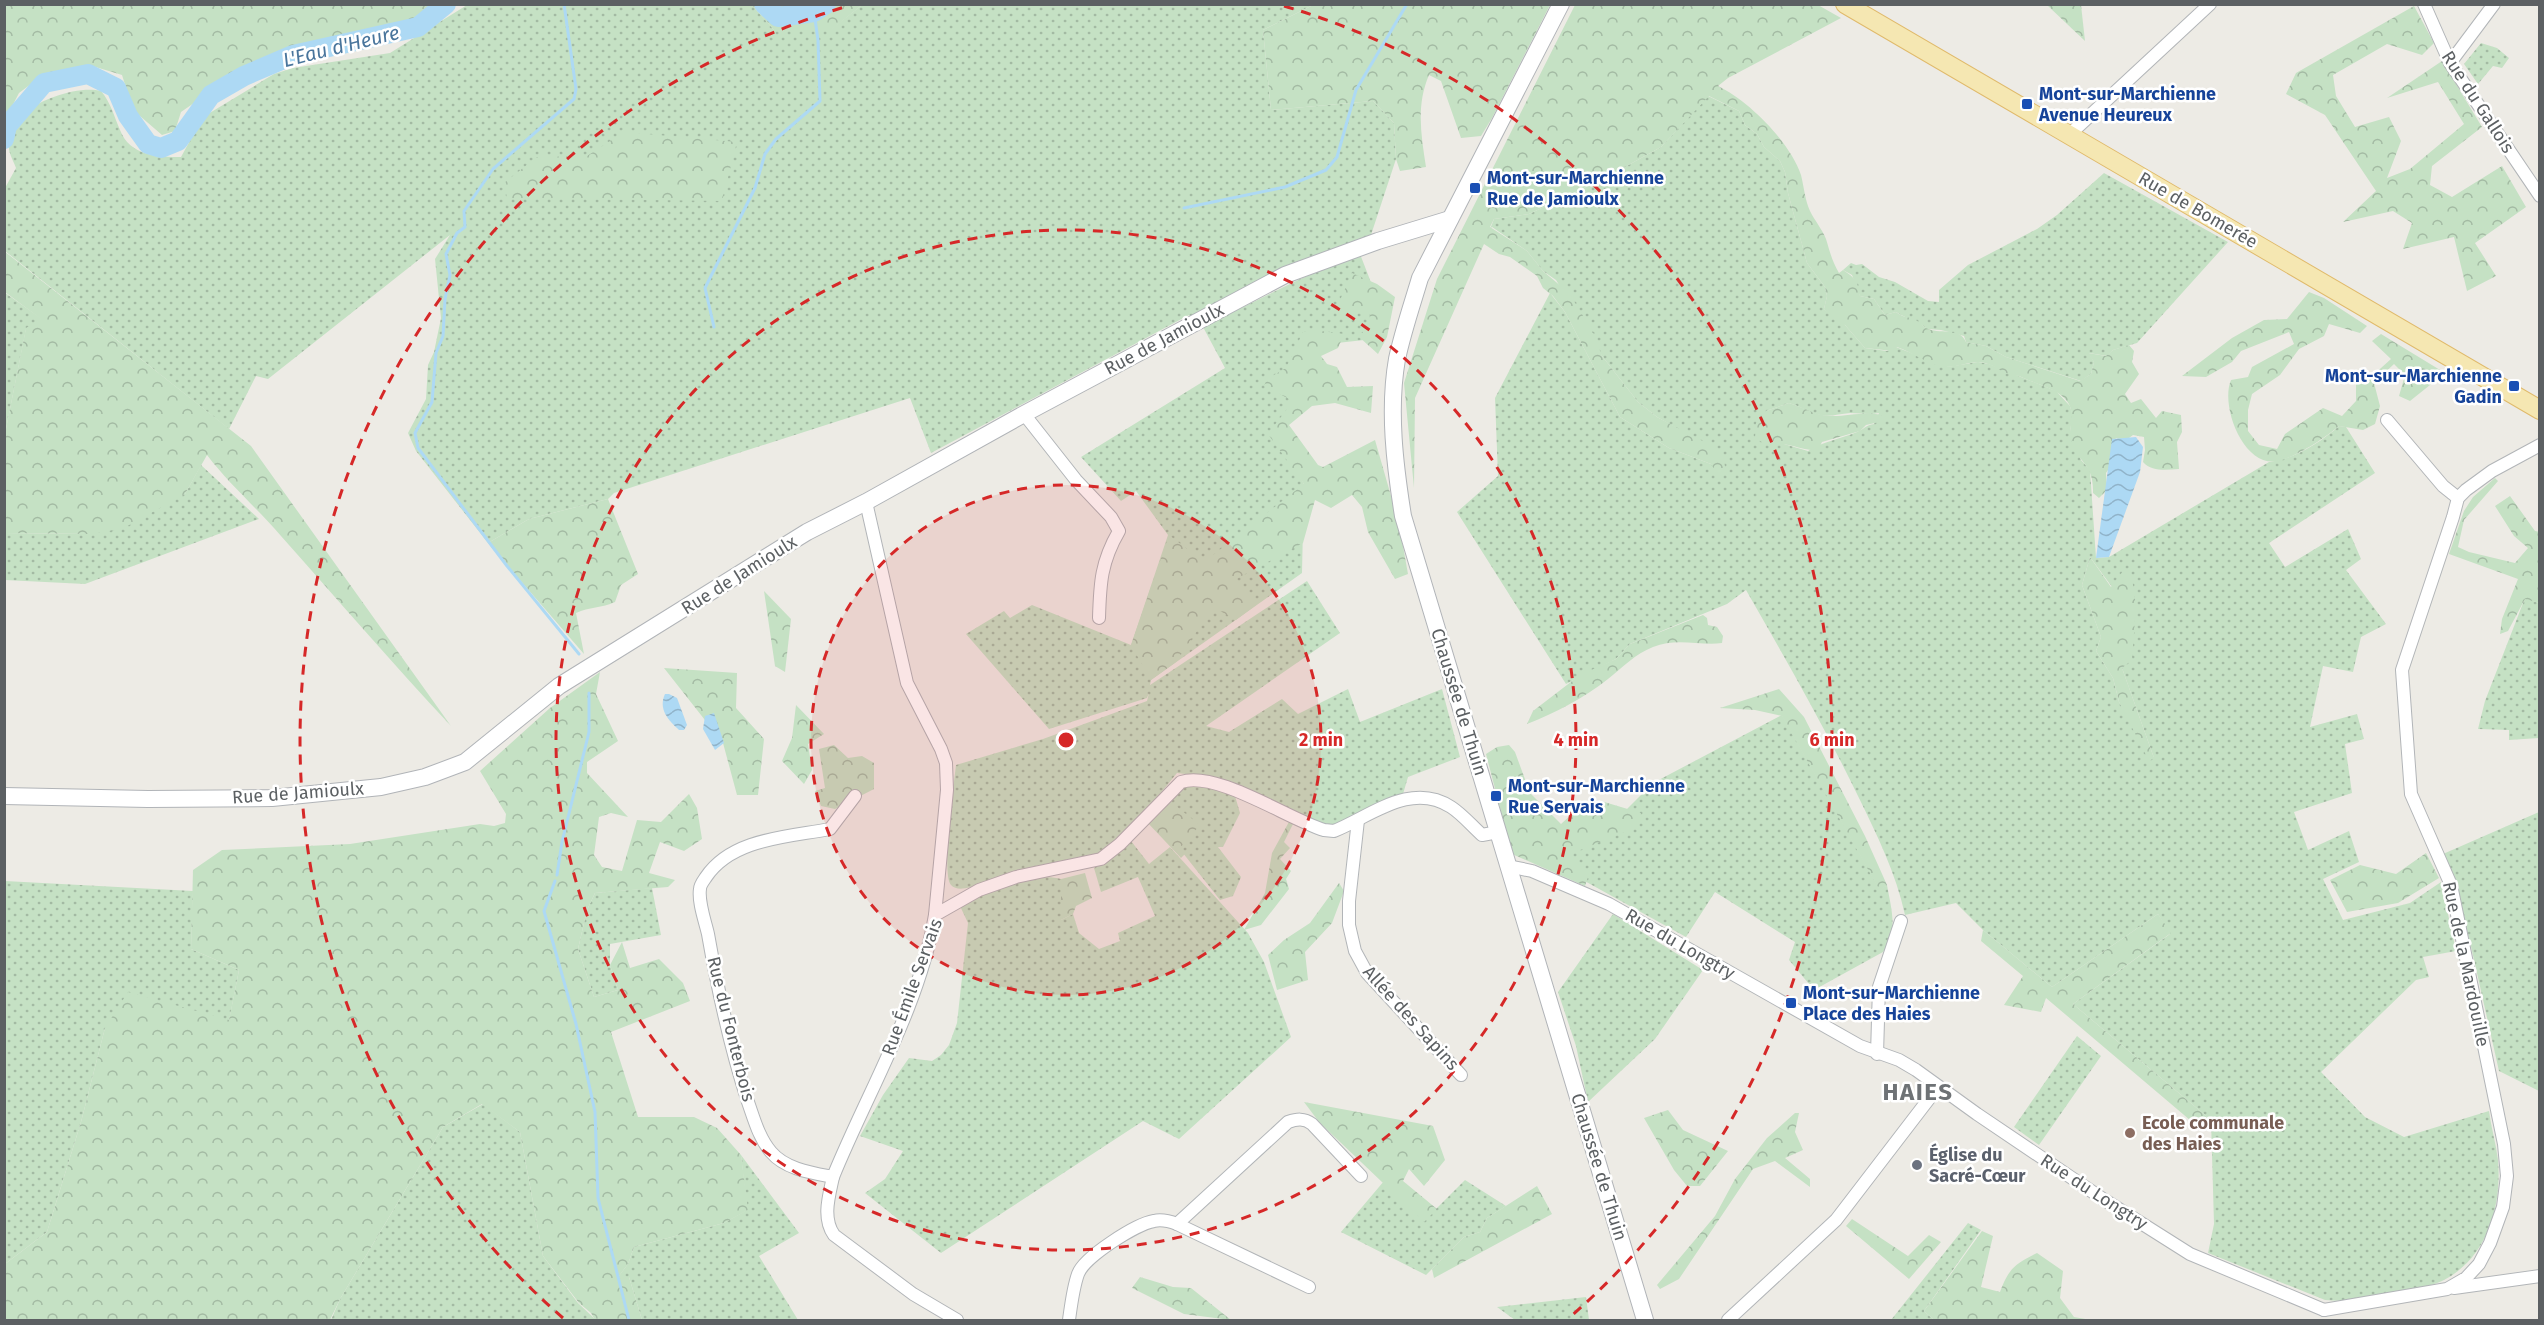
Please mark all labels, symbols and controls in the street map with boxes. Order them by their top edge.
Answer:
water label: L'Eau d'Heure [280,20,402,72]
street label: Rue du Gallois [2437,47,2519,157]
place label: Mont-sur-Marchienne Avenue Heureux [2038,83,2216,126]
marker: Mont-sur-Marchienne Avenue Heureux [2020,97,2034,111]
place label: Mont-sur-Marchienne Rue de Jamioulx [1487,167,1664,210]
street label: Rue de Bomerée [2134,167,2262,253]
marker: Mont-sur-Marchienne Rue de Jamioulx [1468,181,1482,195]
street label: Rue de Jamioulx [1101,298,1228,380]
place label: Mont-sur-Marchienne Gadin [2325,365,2502,408]
marker: Mont-sur-Marchienne Gadin [2507,379,2521,393]
street label: Rue de Jamioulx [677,531,801,619]
street label: Chaussée de Thuin [1426,626,1492,778]
text: 2 min [1299,729,1343,751]
text: 4 min [1553,729,1599,751]
text: 6 min [1809,729,1855,751]
centre of rings [1056,730,1076,750]
place label: Mont-sur-Marchienne Rue Servais [1508,775,1685,818]
street label: Rue de Jamioulx [231,777,365,809]
marker: Mont-sur-Marchienne Rue Servais [1489,789,1503,803]
street label: Rue de la Mardouille [2438,879,2494,1049]
street label: Rue du Longtry [1621,904,1739,984]
street label: Rue Émile Servais [876,915,947,1058]
street label: Rue du Fonterbois [702,954,760,1104]
street label: Allée des Sapins [1358,961,1464,1075]
place label: Mont-sur-Marchienne Place des Haies [1803,982,1980,1025]
marker: Mont-sur-Marchienne Place des Haies [1784,996,1798,1010]
district label: HAIES [1883,1078,1953,1106]
street label: Chaussée de Thuin [1566,1091,1632,1243]
place label: Ecole communale des Haies [2142,1112,2284,1155]
marker: Ecole communale des Haies [2123,1126,2137,1140]
place label: Église du Sacré-Cœur [1929,1143,2026,1187]
street label: Rue du Longtry [2036,1149,2152,1235]
marker: Église du Sacré-Cœur [1910,1158,1924,1172]

